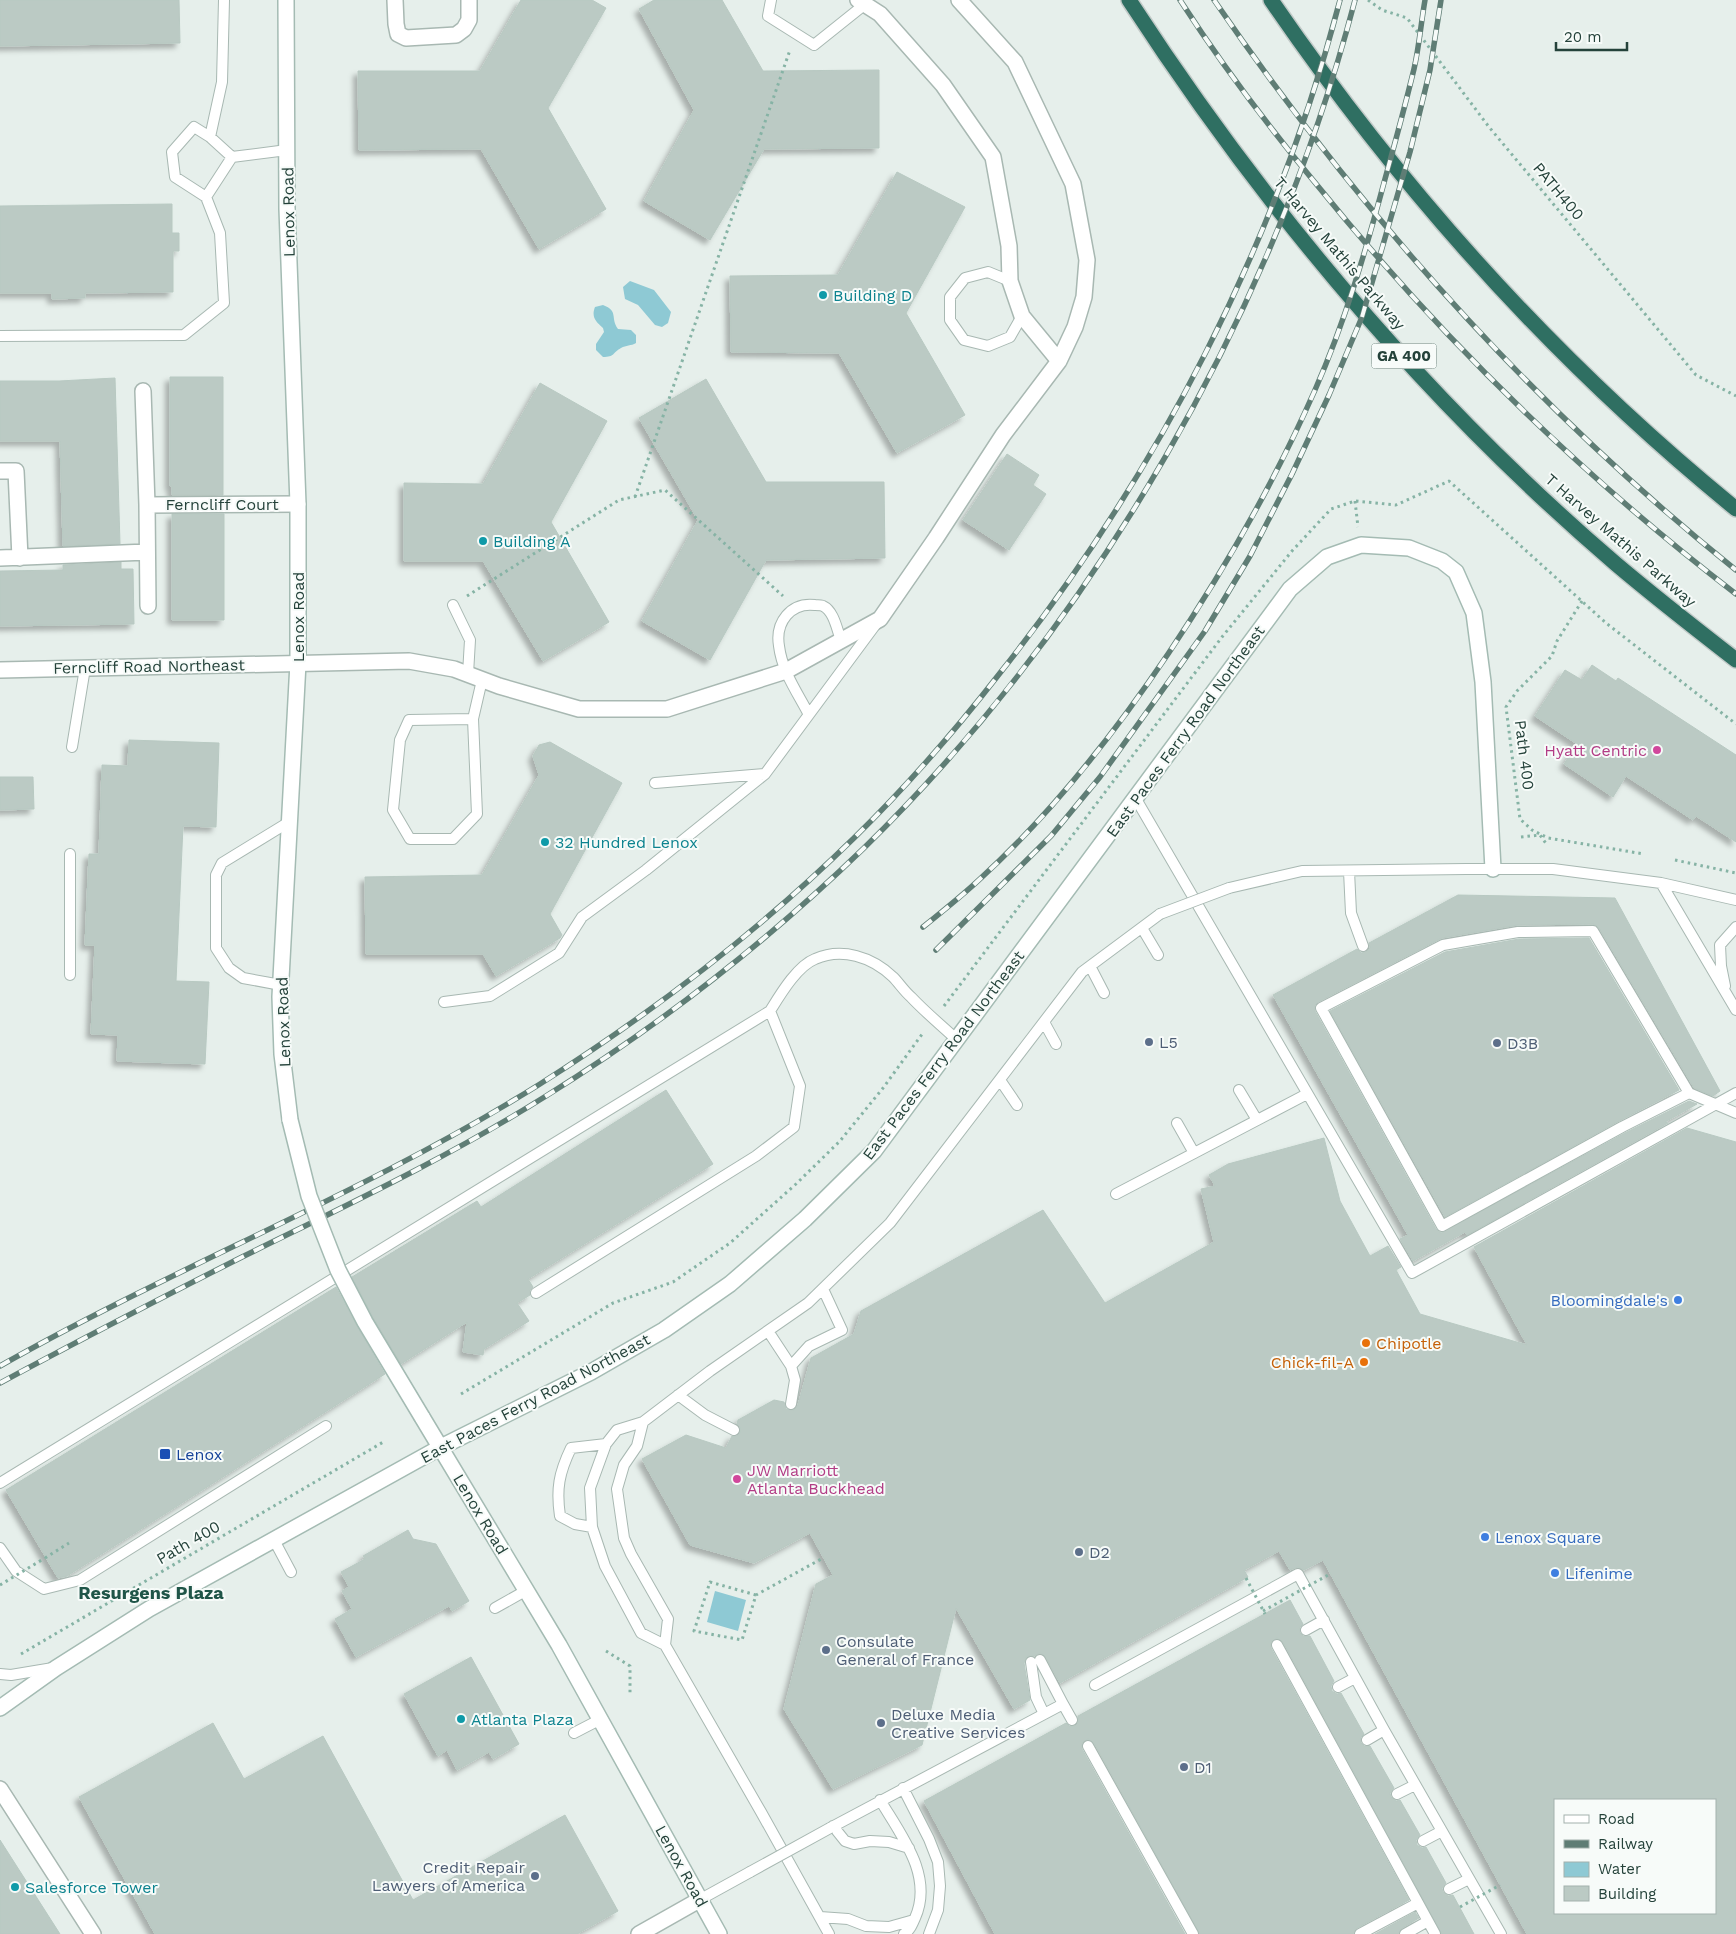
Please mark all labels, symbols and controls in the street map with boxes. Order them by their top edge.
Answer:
scale bar [1556,20,1627,52]
text: 20 m [1564,28,1602,46]
street label: PATH400 [1529,159,1588,224]
street label: Lenox Road [278,167,299,257]
street label: T Harvey Mathis Parkway [1270,173,1410,334]
place label: Building D [833,286,912,305]
marker: Building D [817,289,829,301]
road number: GA 400 [1372,344,1436,368]
street label: T Harvey Mathis Parkway [1541,470,1701,612]
street label: Ferncliff Court [165,495,279,514]
place label: Building A [493,532,571,551]
marker: Building A [477,535,489,547]
street label: Lenox Road [289,572,308,662]
street label: East Paces Ferry Road Northeast [1102,621,1269,841]
street label: Ferncliff Road Northeast [53,655,245,678]
street label: Path 400 [1511,719,1538,791]
place label: Hyatt Centric [1544,741,1647,760]
marker: Hyatt Centric [1651,744,1663,756]
place label: 32 Hundred Lenox [555,833,698,852]
marker: 32 Hundred Lenox [539,836,551,848]
street label: East Paces Ferry Road Northeast [858,947,1029,1164]
street label: Lenox Road [272,976,295,1068]
place label: L5 [1159,1033,1178,1052]
place label: D3B [1507,1034,1538,1053]
marker: L5 [1143,1036,1155,1048]
marker: D3B [1491,1037,1503,1049]
place label: Bloomingdale's [1551,1291,1668,1310]
marker: Bloomingdale's [1672,1294,1684,1306]
street label: East Paces Ferry Road Northeast [417,1330,653,1467]
place label: Chipotle [1376,1334,1441,1353]
marker: Chipotle [1360,1337,1372,1349]
place label: Chick-fil-A [1271,1353,1354,1372]
marker: Chick-fil-A [1358,1356,1370,1368]
place label: Lenox [176,1445,222,1464]
marker: Lenox [158,1447,172,1461]
place label: JW Marriott Atlanta Buckhead [747,1461,885,1498]
street label: Lenox Road [449,1471,512,1558]
marker: JW Marriott Atlanta Buckhead [731,1473,743,1485]
street label: Path 400 [153,1517,223,1568]
place label: Lenox Square [1495,1528,1601,1547]
marker: Lenox Square [1479,1531,1491,1543]
place label: D2 [1089,1543,1110,1562]
marker: D2 [1073,1546,1085,1558]
place label: Lifenime [1565,1564,1633,1583]
marker: Lifenime [1549,1567,1561,1579]
district label: Resurgens Plaza [78,1582,224,1603]
place label: Consulate General of France [836,1632,974,1669]
marker: Consulate General of France [820,1644,832,1656]
place label: Deluxe Media Creative Services [891,1705,1025,1742]
place label: Atlanta Plaza [471,1710,574,1729]
marker: Atlanta Plaza [455,1713,467,1725]
marker: Deluxe Media Creative Services [875,1717,887,1729]
place label: D1 [1194,1758,1212,1777]
marker: D1 [1178,1761,1190,1773]
legend [1554,1799,1716,1914]
text: Road [1598,1810,1635,1828]
street label: Lenox Road [651,1822,712,1910]
text: Railway [1598,1835,1653,1853]
place label: Credit Repair Lawyers of America [372,1858,525,1895]
text: Water [1598,1860,1641,1878]
marker: Credit Repair Lawyers of America [529,1870,541,1882]
place label: Salesforce Tower [25,1878,158,1897]
marker: Salesforce Tower [9,1881,21,1893]
text: Building [1598,1885,1656,1903]

